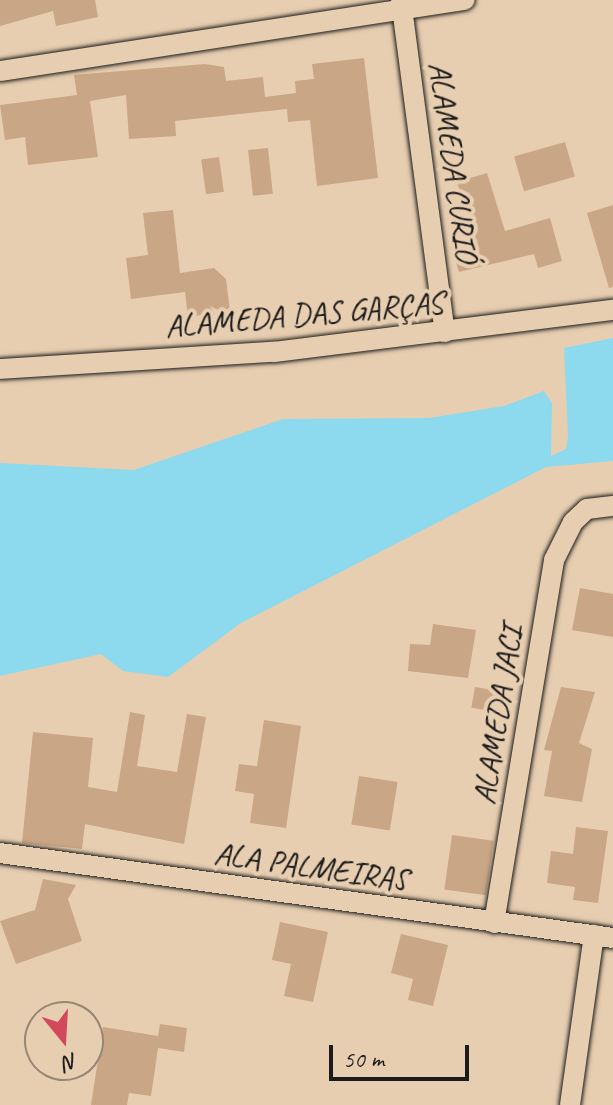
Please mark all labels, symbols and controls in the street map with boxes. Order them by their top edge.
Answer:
street label: ALAMEDA CURIÓ [420,60,486,264]
street label: ALAMEDA DAS GARÇAS [165,284,443,346]
street label: ALAMEDA JACI [465,623,531,807]
street label: ALA PALMEIRAS [212,834,410,900]
north arrow [24,1001,104,1081]
scale bar [333,1029,473,1079]
text: 50 m [343,1044,384,1074]
text: N [60,1047,82,1077]

